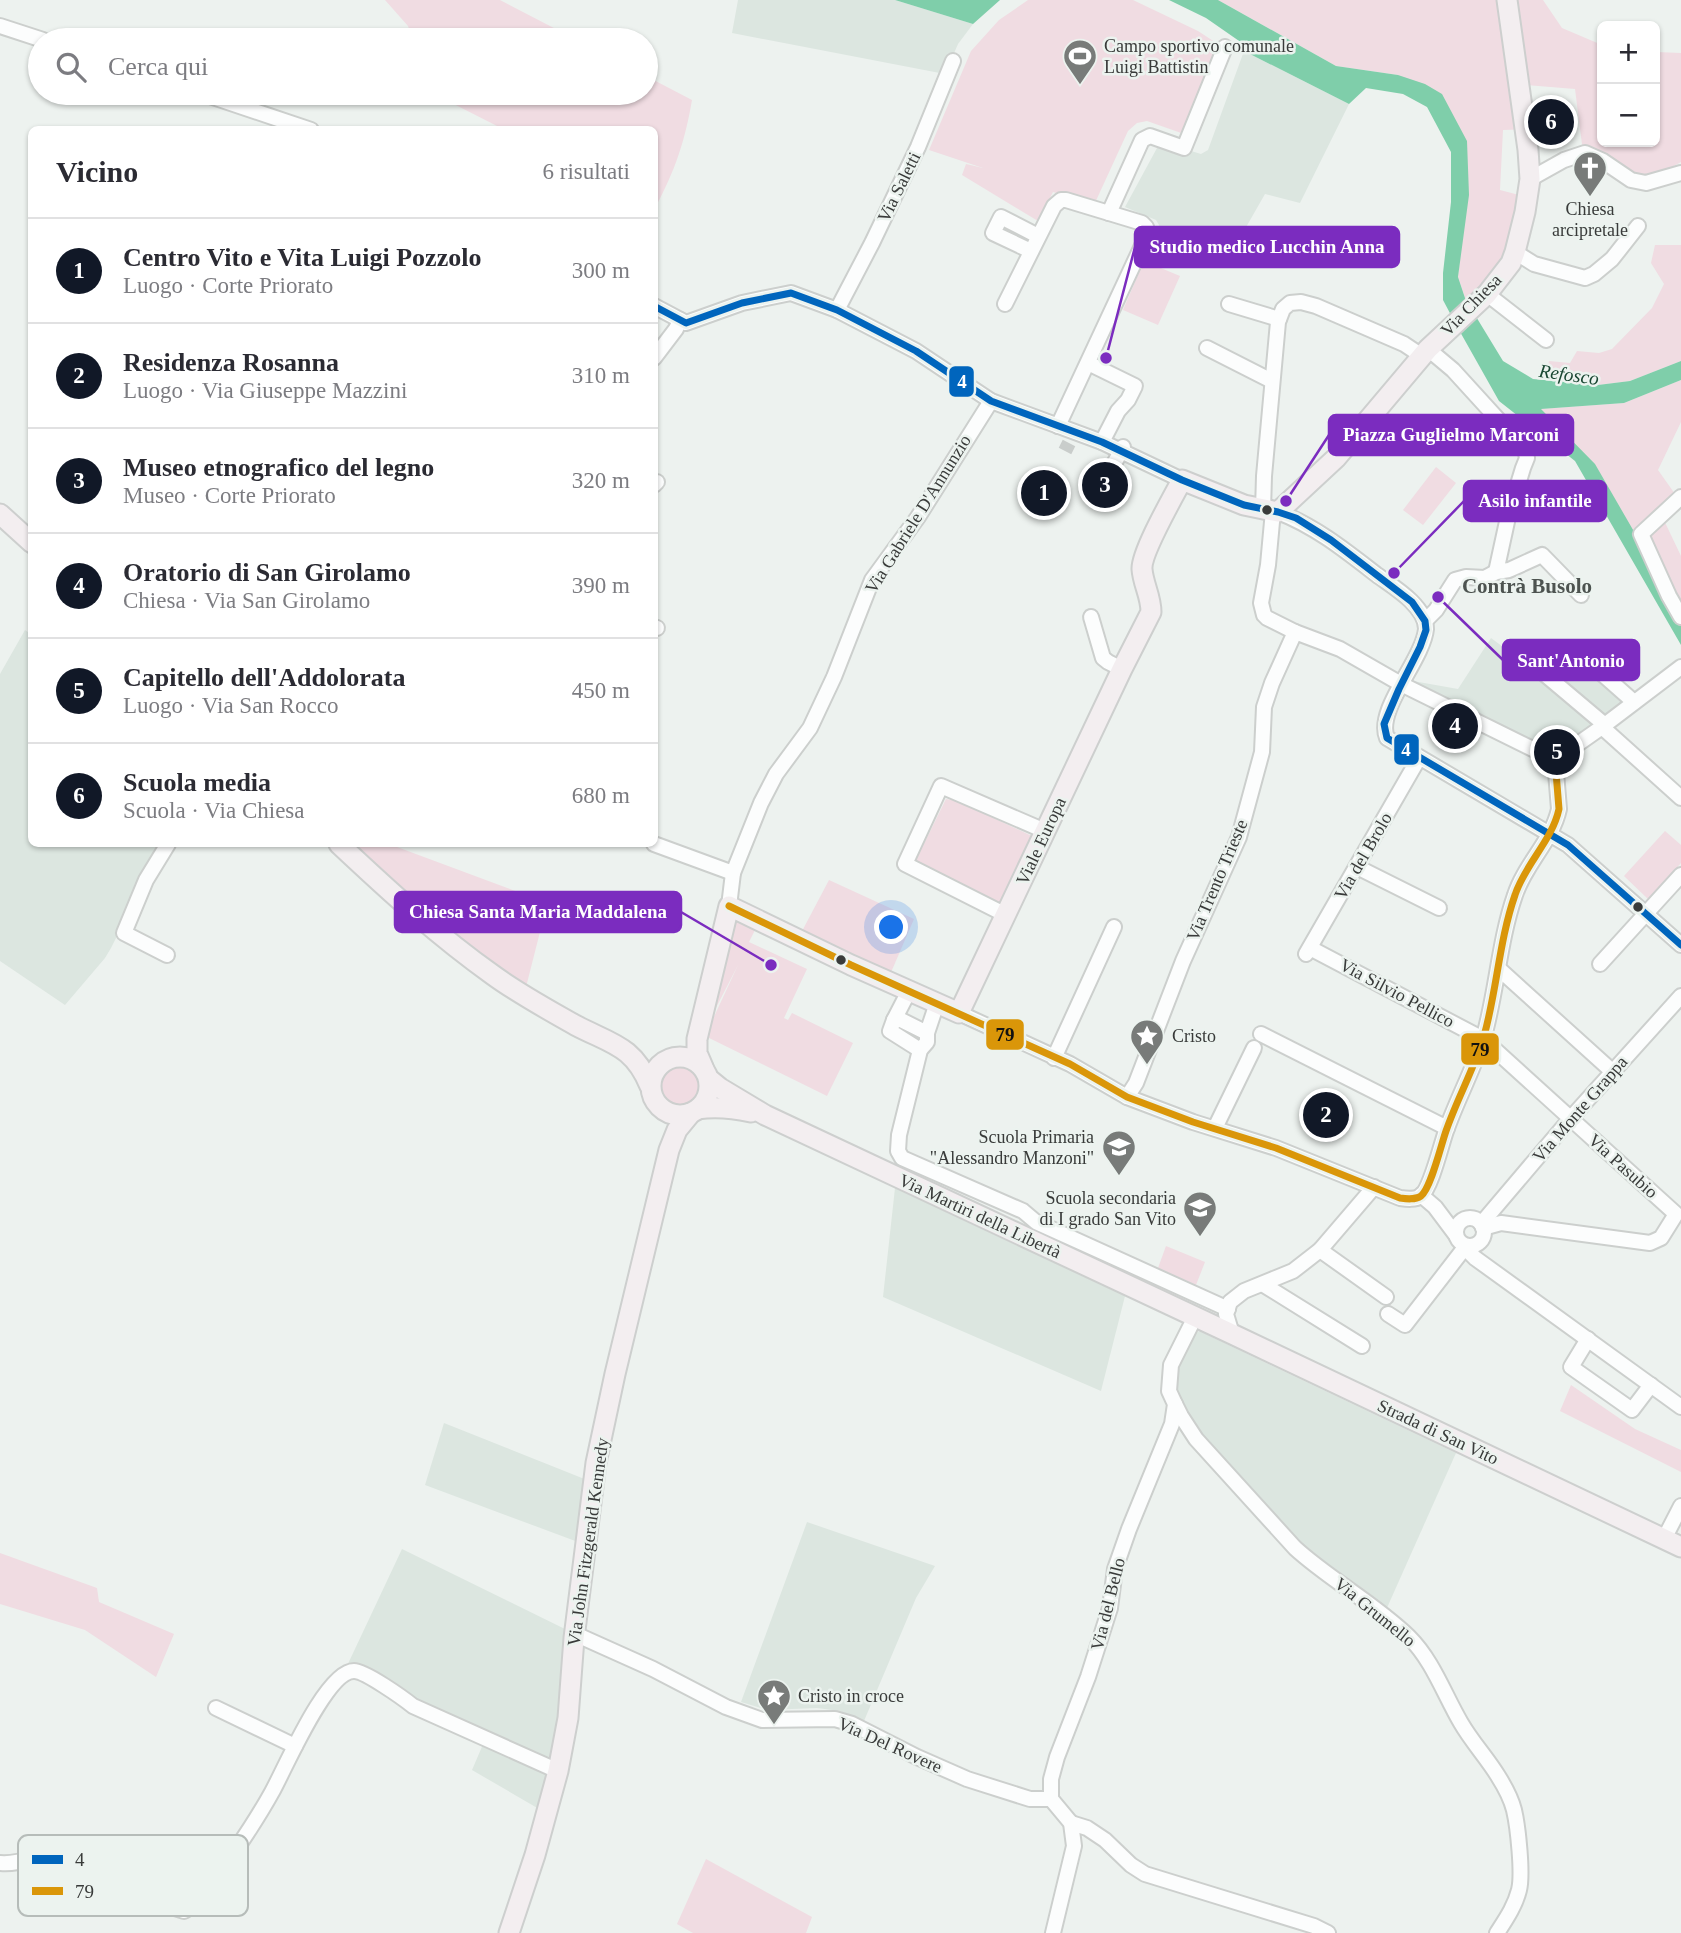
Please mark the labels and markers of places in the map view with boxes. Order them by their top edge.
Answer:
place label: Campo sportivo comunale Luigi Battistin [1104,36,1294,77]
sports icon: Campo sportivo comunale Luigi Battistin [1061,37,1099,86]
pin: 6 [1528,96,1574,148]
church icon: Chiesa arcipretale [1571,149,1609,198]
place label: Chiesa arcipretale [1552,199,1628,240]
callout: Studio medico Lucchin Anna [1135,227,1399,267]
callout: Piazza Guglielmo Marconi [1329,415,1573,455]
pin: 3 [1082,459,1128,511]
pin: 1 [1021,467,1067,519]
callout: Asilo infantile [1464,481,1606,521]
unlabelled marker [1260,503,1274,517]
callout: Sant'Antonio [1503,640,1639,680]
pin: 4 [1432,700,1478,752]
pin: 5 [1534,726,1580,778]
callout: Chiesa Santa Maria Maddalena [395,892,681,932]
unlabelled marker [1631,900,1645,914]
unlabelled marker [834,953,848,967]
place icon: Cristo [1128,1017,1166,1066]
place label: Cristo [1172,1026,1216,1046]
pin: 2 [1303,1089,1349,1141]
place label: Scuola Primaria "Alessandro Manzoni" [930,1127,1094,1168]
school or university icon: Scuola Primaria "Alessandro Manzoni" [1100,1128,1138,1177]
place label: Scuola secondaria di I grado San Vito [1039,1188,1176,1229]
school or university icon: Scuola secondaria di I grado San Vito [1181,1189,1219,1238]
place icon: Cristo in croce [755,1677,793,1726]
place label: Cristo in croce [798,1686,904,1706]

